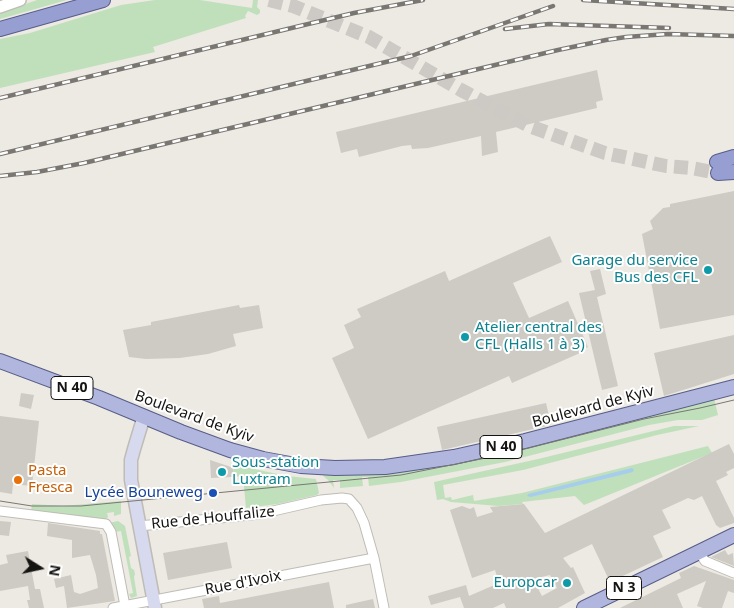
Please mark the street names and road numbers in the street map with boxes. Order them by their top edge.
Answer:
road number: N 40 [51,376,93,399]
street label: Boulevard de Kyiv [530,382,656,432]
street label: Boulevard de Kyiv [132,387,256,447]
road number: N 40 [480,436,522,458]
street label: Rue de Houffalize [150,503,276,533]
street label: Rue d'Ivoix [203,567,283,599]
road number: N 3 [606,576,642,600]

